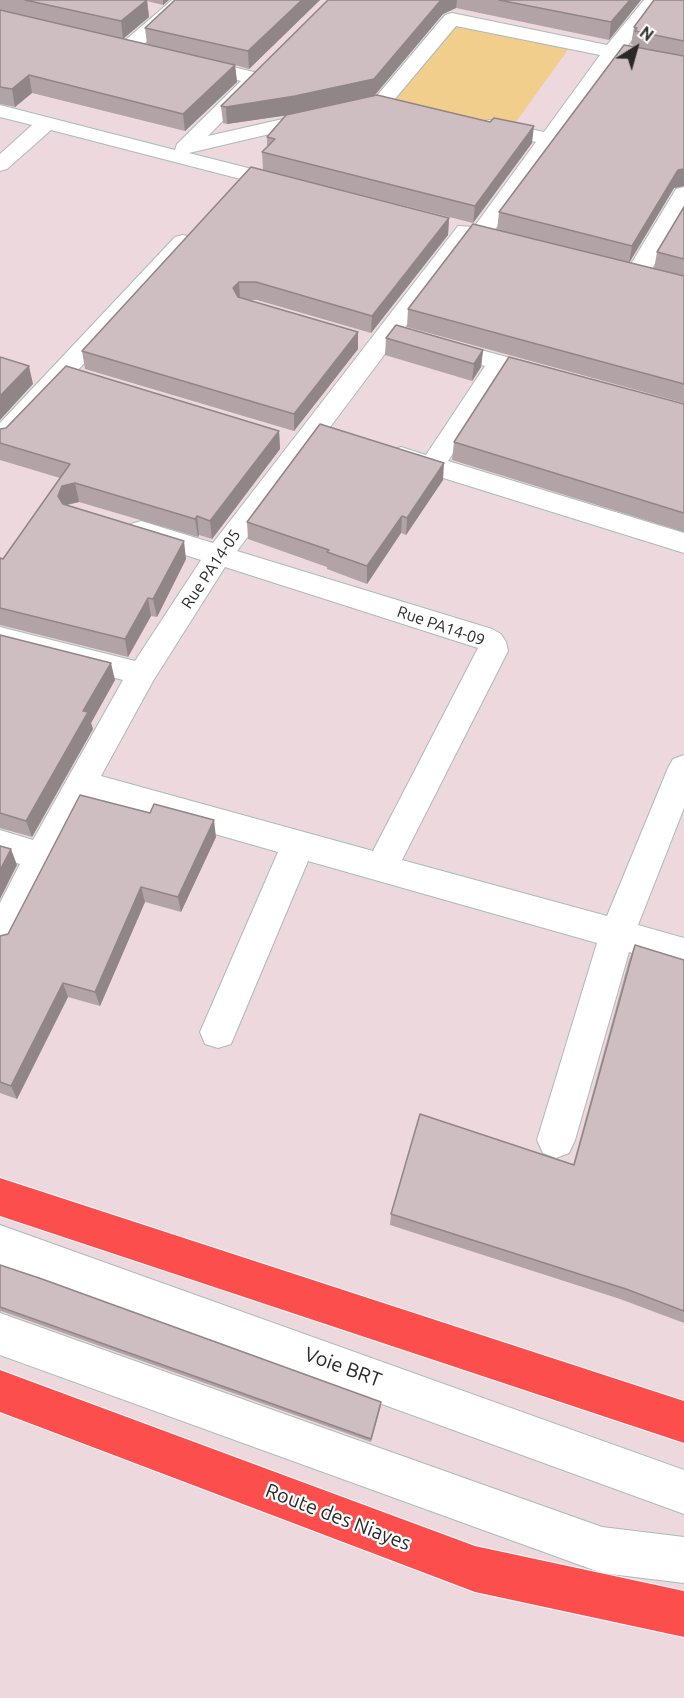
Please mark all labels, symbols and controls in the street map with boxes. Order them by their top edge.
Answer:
north arrow [606,18,666,78]
text: N [637,23,657,44]
street label: Rue PA14-05 [177,526,245,612]
street label: Rue PA14-09 [395,602,487,650]
street label: Voie BRT [301,1342,385,1392]
street label: Route des Niayes [262,1478,414,1556]

